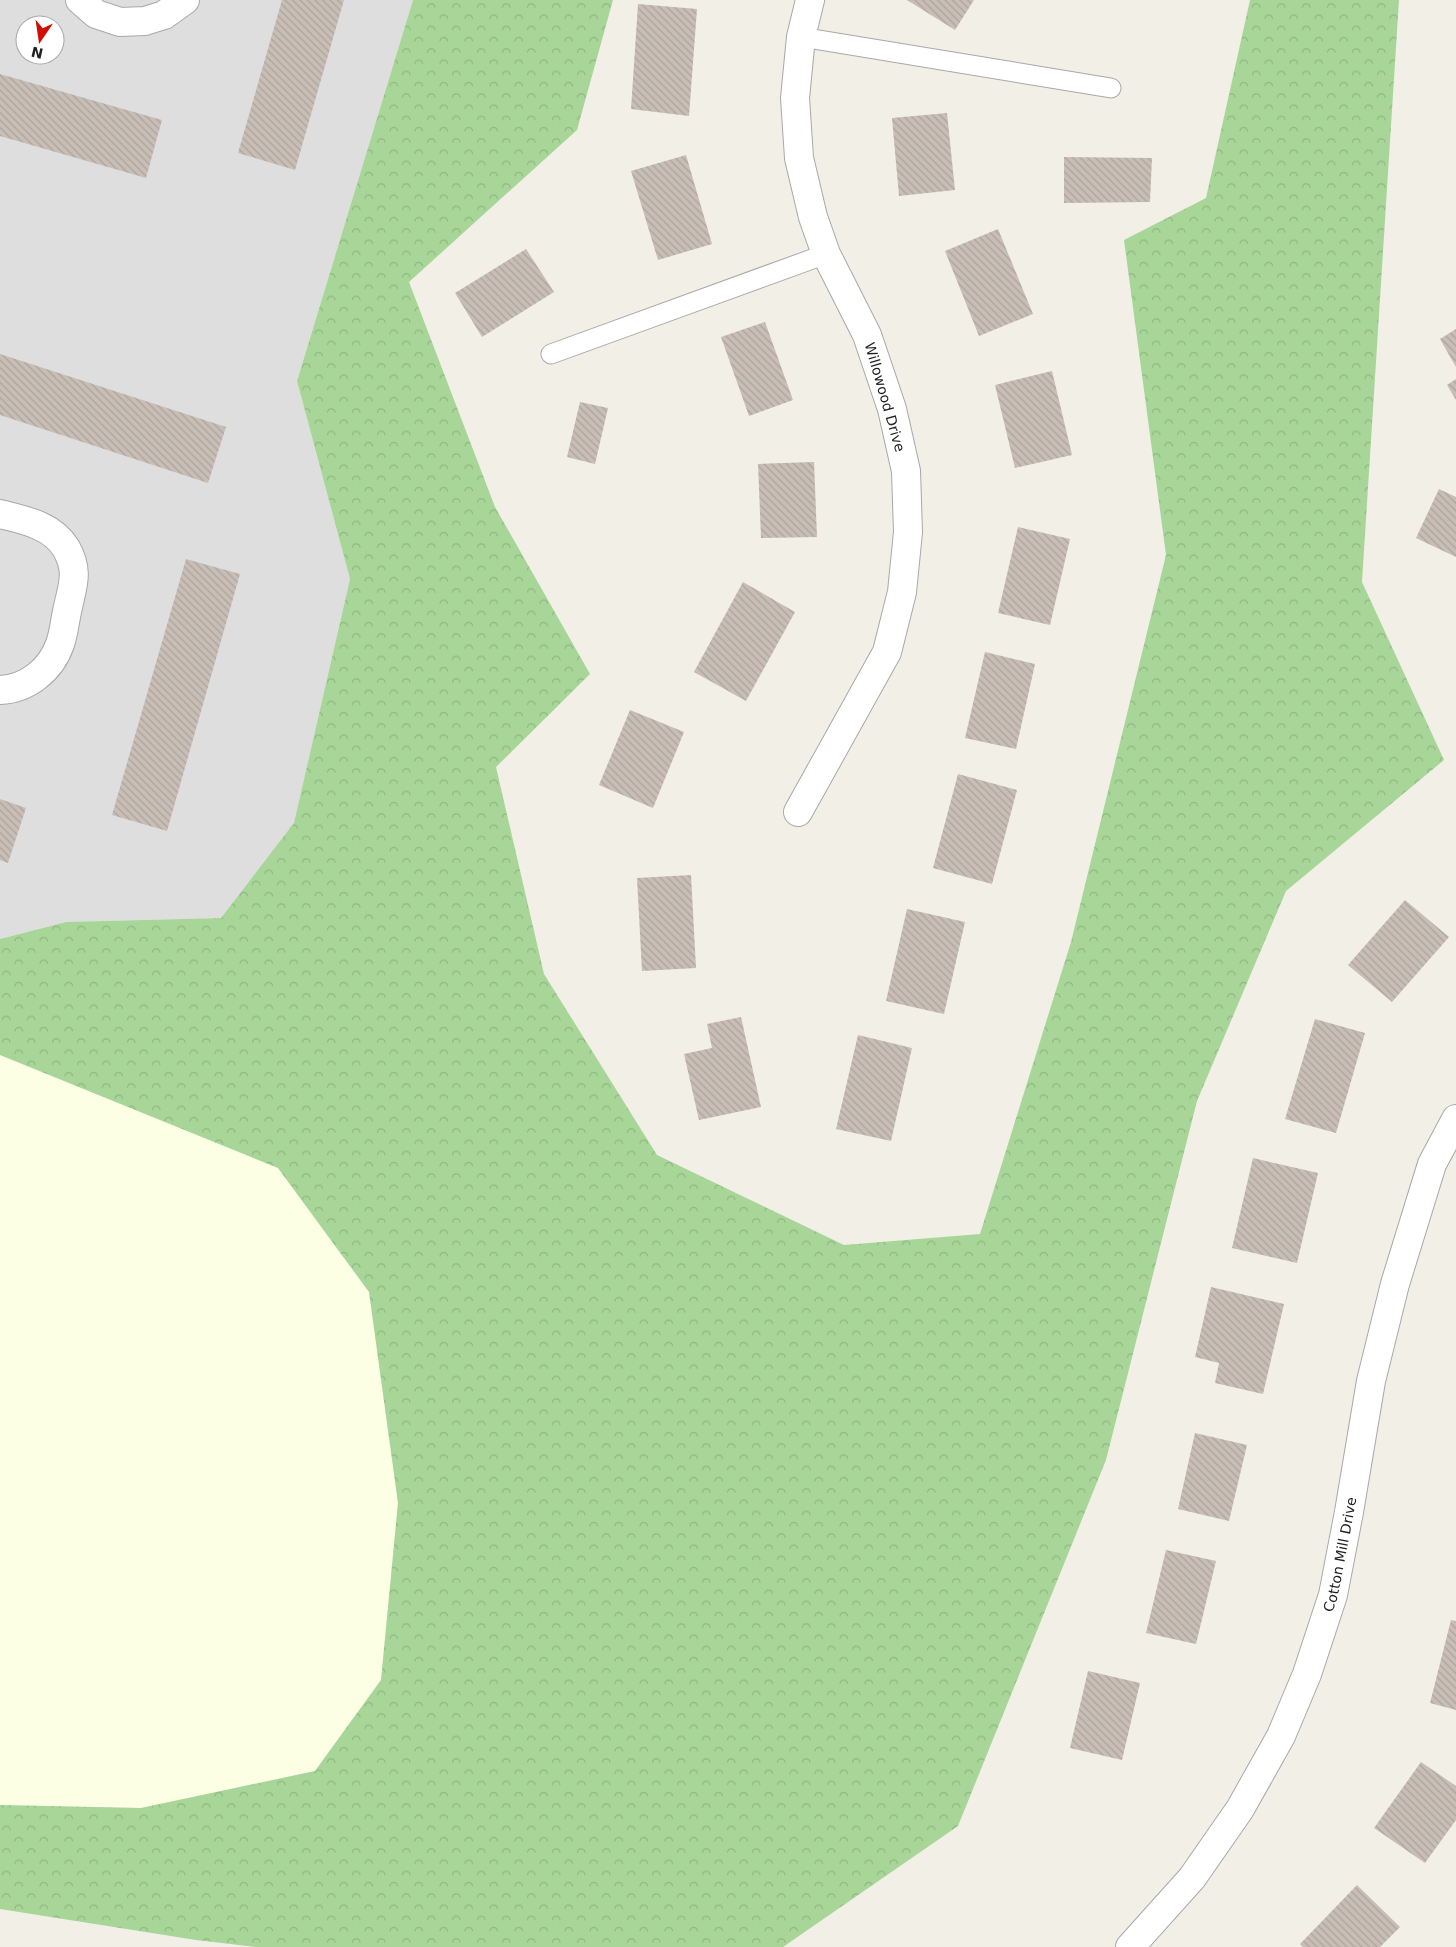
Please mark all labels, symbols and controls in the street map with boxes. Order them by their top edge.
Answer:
north arrow [15,15,65,65]
text: N [30,44,45,62]
street label: Willowood Drive [862,340,908,454]
street label: Cotton Mill Drive [1320,1496,1359,1614]

